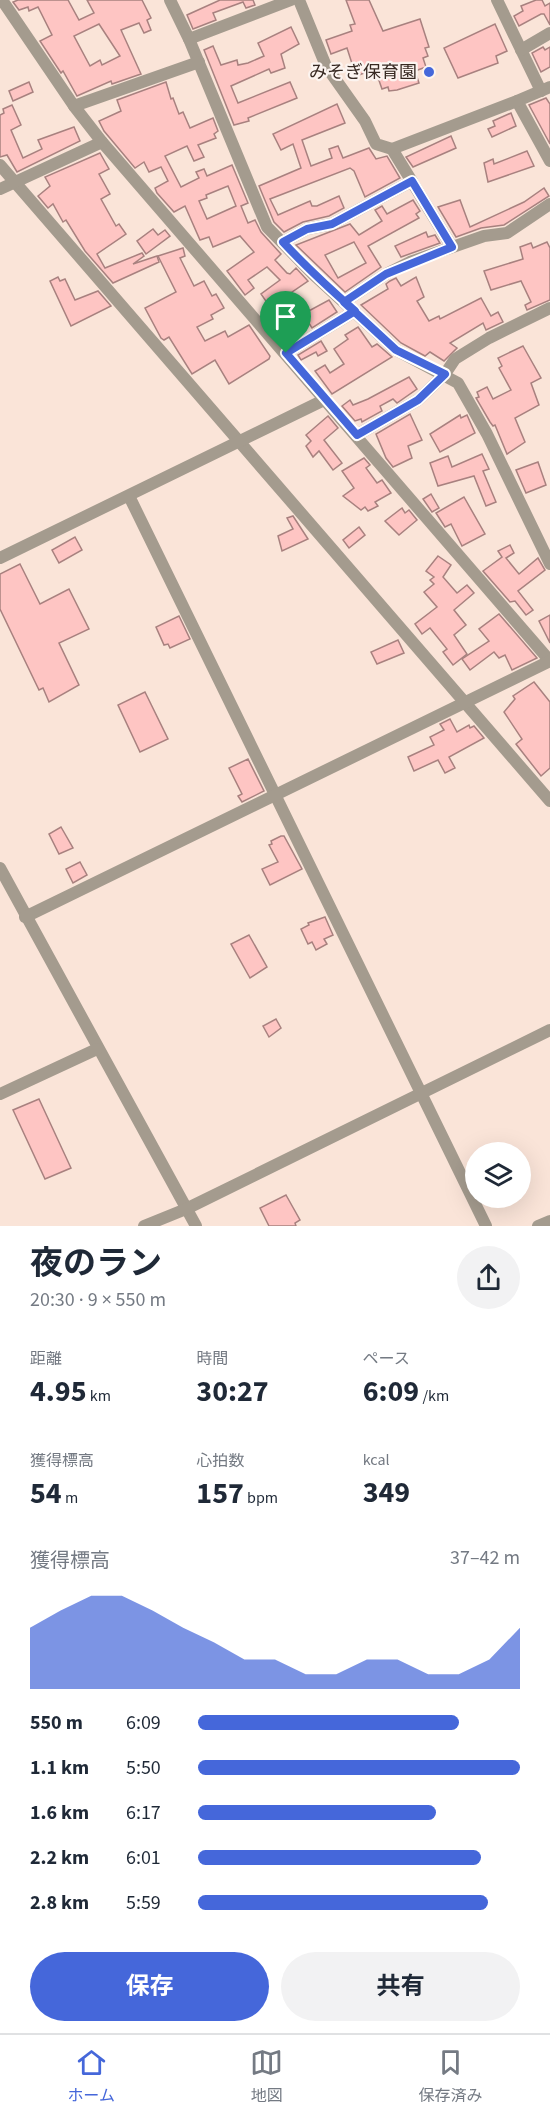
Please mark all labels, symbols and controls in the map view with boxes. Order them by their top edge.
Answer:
place label: みそぎ保育園 [309,60,417,85]
marker: みそぎ保育園 [422,65,436,79]
pin [260,291,311,353]
icon: arrive [269,300,302,333]
map controls [465,1142,531,1208]
button: layers [465,1142,531,1208]
text: 夜のラン [30,1240,162,1287]
button: share [457,1246,520,1309]
text: 20:30 · 9 × 550 m [30,1286,166,1314]
text: 距離 [30,1348,62,1370]
text: 時間 [196,1348,228,1370]
text: ペース [363,1348,410,1370]
text: 4.95 [30,1370,87,1413]
text: 30:27 [196,1370,269,1413]
text: 6:09 [363,1370,419,1413]
text: km [87,1385,111,1407]
text: /km [419,1385,449,1407]
text: kcal [363,1449,390,1471]
text: 獲得標高 [30,1450,94,1472]
text: 心拍数 [196,1450,244,1472]
text: 349 [363,1471,410,1514]
text: 54 [30,1472,62,1515]
text: 157 [196,1472,244,1515]
text: m [62,1487,78,1509]
text: bpm [244,1487,278,1509]
text: 37–42 m [450,1544,520,1572]
text: 獲得標高 [30,1547,110,1575]
text: 550 m [30,1709,83,1737]
text: 6:09 [126,1709,161,1737]
text: 1.1 km [30,1754,89,1782]
text: 5:50 [126,1754,161,1782]
text: 1.6 km [30,1799,89,1827]
text: 6:17 [126,1799,161,1827]
text: 2.2 km [30,1844,89,1872]
text: 6:01 [126,1844,161,1872]
text: 2.8 km [30,1889,89,1917]
text: 5:59 [126,1889,161,1917]
button: 保存 [30,1952,269,2021]
button: 共有 [281,1952,520,2021]
tab: ホーム [68,2046,115,2107]
tab: 地図 [250,2046,283,2107]
tab: 保存済み [418,2046,482,2107]

